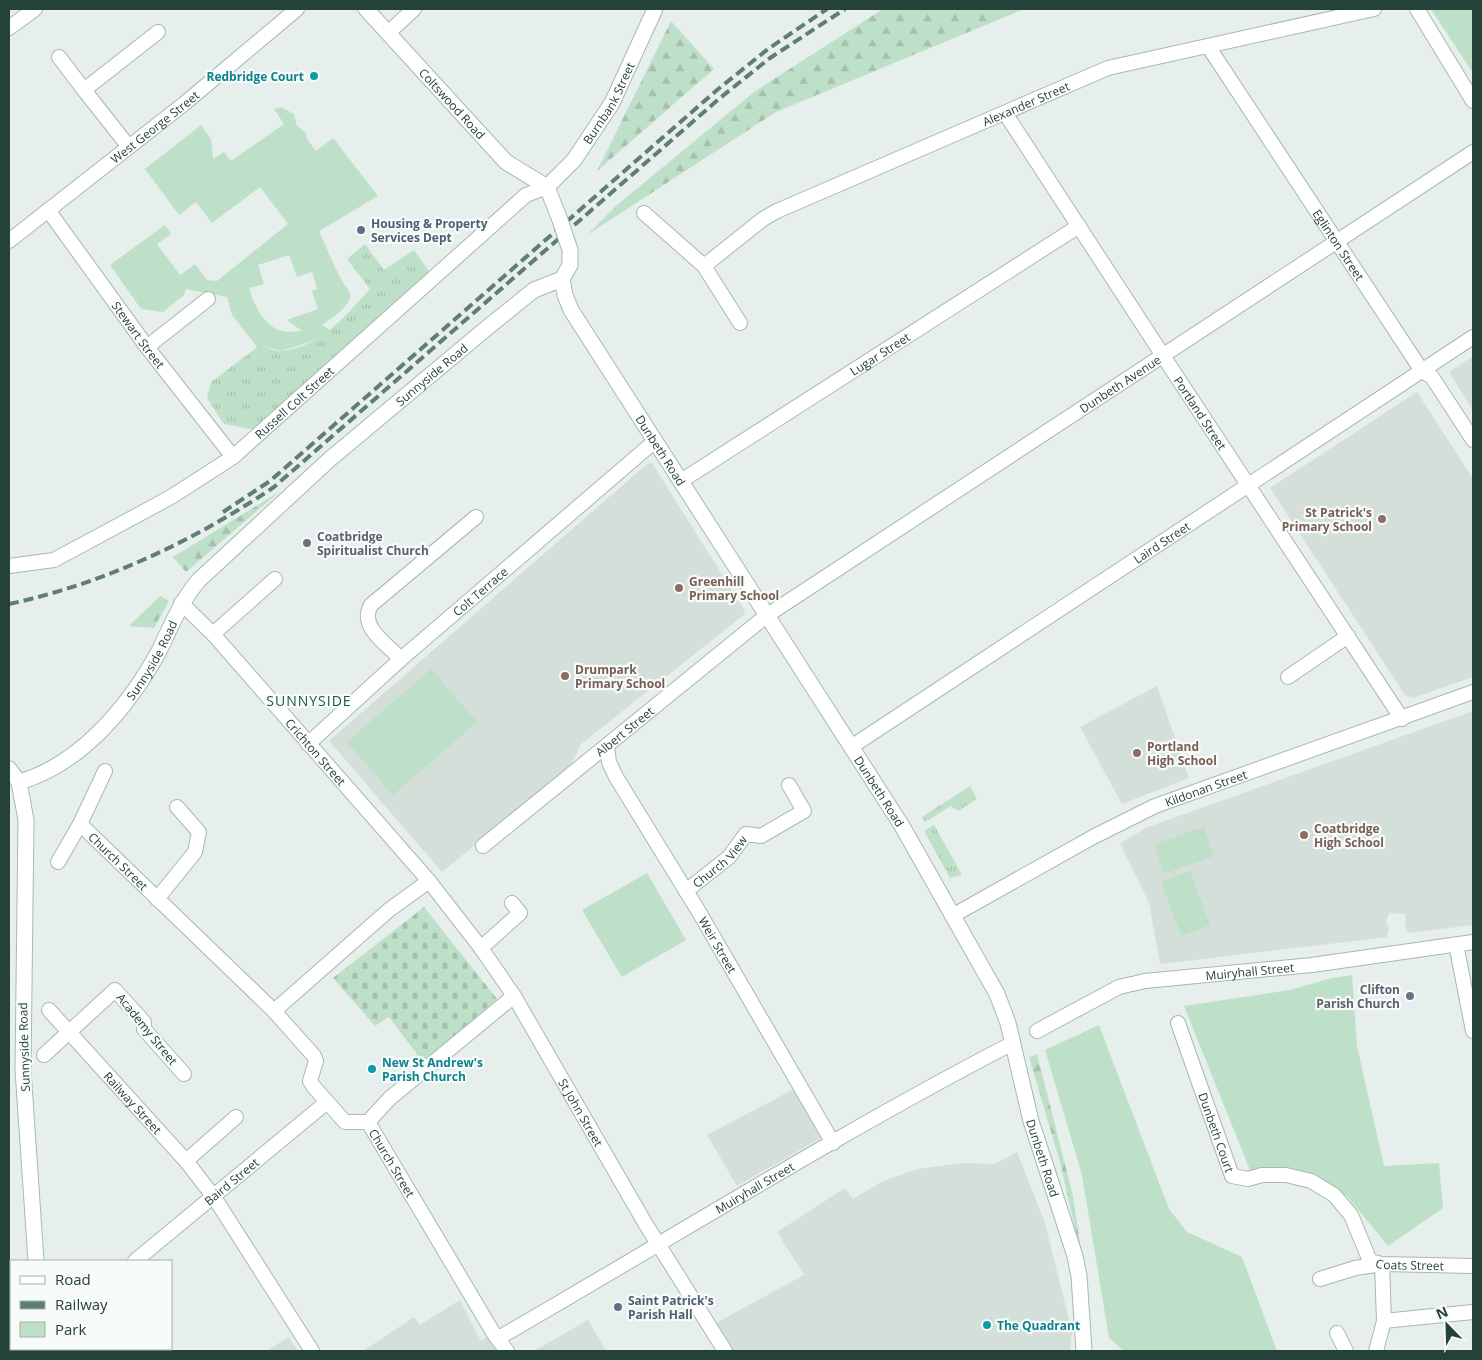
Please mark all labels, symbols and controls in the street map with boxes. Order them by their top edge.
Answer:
street label: Burnbank Street [579,59,638,147]
street label: Coltswood Road [416,64,489,143]
place label: Redbridge Court [206,68,304,85]
marker: Redbridge Court [308,70,320,82]
street label: Alexander Street [980,77,1072,130]
street label: West George Street [107,86,202,167]
street label: Eglinton Street [1309,206,1369,284]
place label: Housing & Property Services Dept [371,215,488,246]
marker: Housing & Property Services Dept [355,224,367,236]
street label: Stewart Street [108,298,169,372]
street label: Lugar Street [846,328,913,379]
street label: Sunnyside Road [392,339,471,409]
street label: Dunbeth Avenue [1076,351,1164,417]
street label: Russell Colt Street [251,362,337,442]
street label: Portland Street [1170,373,1231,453]
street label: Dunbeth Road [632,412,690,489]
place label: St Patrick's Primary School [1282,504,1372,535]
marker: St Patrick's Primary School [1376,513,1388,525]
street label: Laird Street [1130,517,1193,567]
place label: Coatbridge Spiritualist Church [317,528,429,559]
marker: Coatbridge Spiritualist Church [301,537,313,549]
street label: Colt Terrace [449,563,511,620]
place label: Greenhill Primary School [689,573,779,604]
marker: Greenhill Primary School [673,582,685,594]
street label: Sunnyside Road [122,617,181,703]
place label: Drumpark Primary School [575,661,665,692]
marker: Drumpark Primary School [559,670,571,682]
district label: SUNNYSIDE [266,691,352,710]
street label: Albert Street [591,702,657,760]
street label: Crichton Street [282,714,350,789]
place label: Portland High School [1147,738,1217,769]
marker: Portland High School [1131,747,1143,759]
street label: Dunbeth Road [851,752,909,830]
street label: Kildonan Street [1163,765,1249,810]
place label: Coatbridge High School [1314,820,1384,851]
street label: Church Street [85,828,152,894]
marker: Coatbridge High School [1298,829,1310,841]
street label: Church View [689,831,751,891]
street label: Weir Street [695,913,741,976]
street label: Muiryhall Street [1205,958,1295,984]
place label: Clifton Parish Church [1316,981,1400,1012]
street label: Academy Street [113,990,181,1068]
marker: Clifton Parish Church [1404,990,1416,1002]
street label: Sunnyside Road [14,1002,34,1092]
place label: New St Andrew's Parish Church [382,1054,483,1085]
marker: New St Andrew's Parish Church [366,1063,378,1075]
street label: Railway Street [100,1068,166,1137]
street label: St John Street [555,1075,607,1149]
street label: Dunbeth Court [1195,1090,1239,1175]
street label: Dunbeth Road [1022,1117,1064,1199]
street label: Church Street [365,1125,419,1200]
street label: Baird Street [200,1154,262,1209]
street label: Muiryhall Street [712,1158,797,1217]
street label: Coats Street [1374,1254,1444,1274]
legend [10,1260,172,1350]
text: Road [55,1269,91,1289]
place label: Saint Patrick's Parish Hall [628,1292,714,1323]
text: Railway [55,1294,108,1314]
north arrow [1422,1300,1472,1350]
marker: Saint Patrick's Parish Hall [612,1301,624,1313]
text: N [1433,1302,1451,1324]
place label: The Quadrant [997,1317,1080,1334]
text: Park [55,1319,86,1339]
marker: The Quadrant [981,1319,993,1331]

